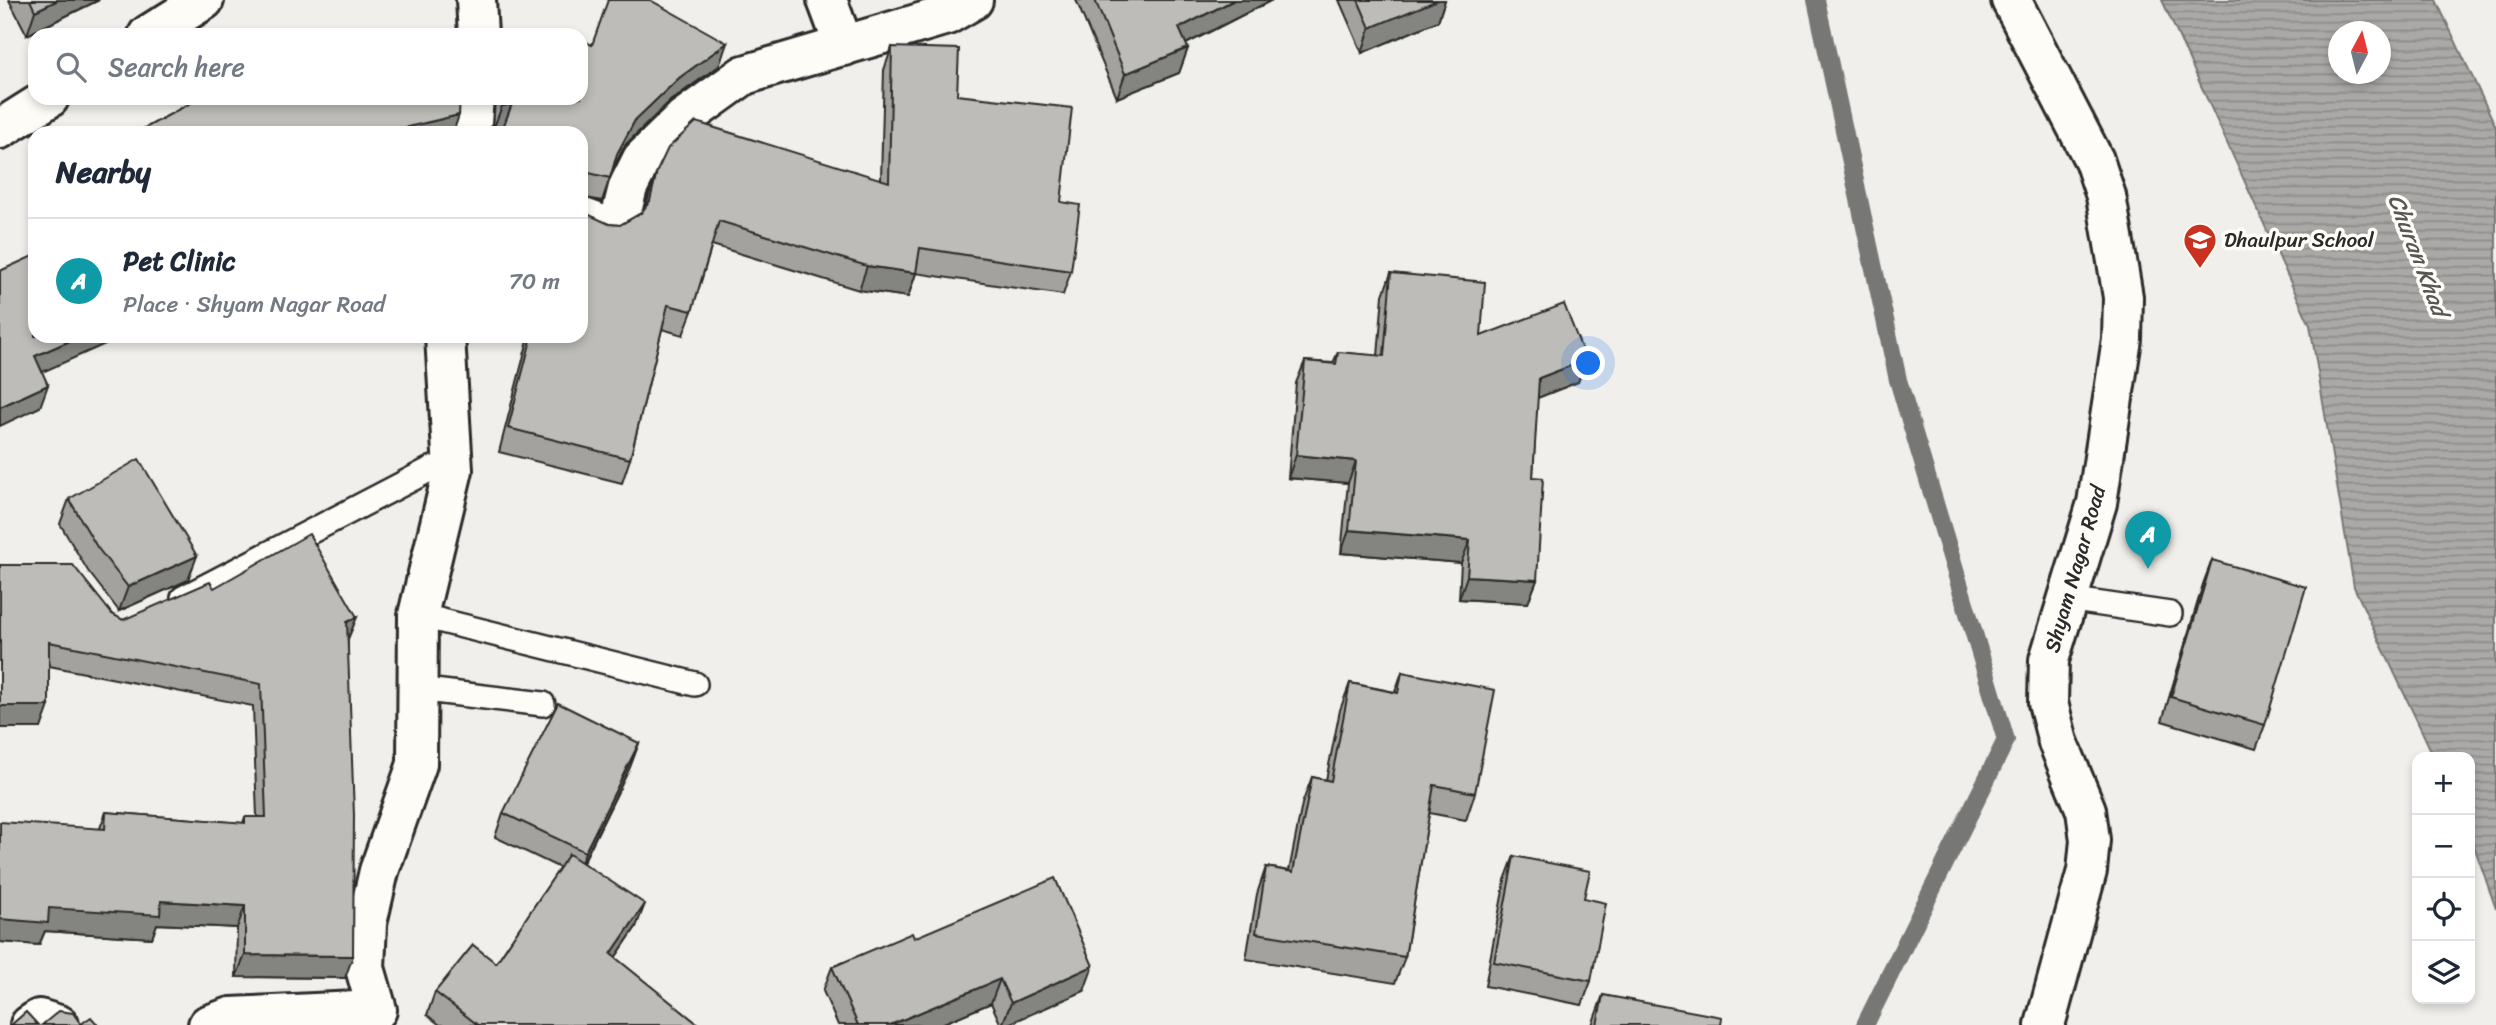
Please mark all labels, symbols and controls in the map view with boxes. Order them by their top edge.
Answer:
north arrow [2328,21,2391,84]
search box [28,28,588,105]
text: Search here [108,44,245,90]
icon: search [52,48,90,86]
text: Nearby [56,145,151,199]
water label: Churan Khad [2376,188,2462,328]
school or university icon: Dhaulpur School [2181,221,2219,270]
place label: Dhaulpur School [2224,221,2375,259]
text: Pet Clinic [123,238,235,284]
text: A [71,261,87,302]
text: 70 m [509,261,560,302]
text: Place · Shyam Nagar Road [123,284,385,325]
your location [1571,346,1605,380]
street label: Shyam Nagar Road [2033,479,2118,657]
pin: A [2125,511,2171,569]
map controls [2412,752,2475,1004]
button: + [2412,752,2475,815]
button: − [2412,815,2475,878]
button: locate [2412,878,2475,941]
button: layers [2412,941,2475,1004]

